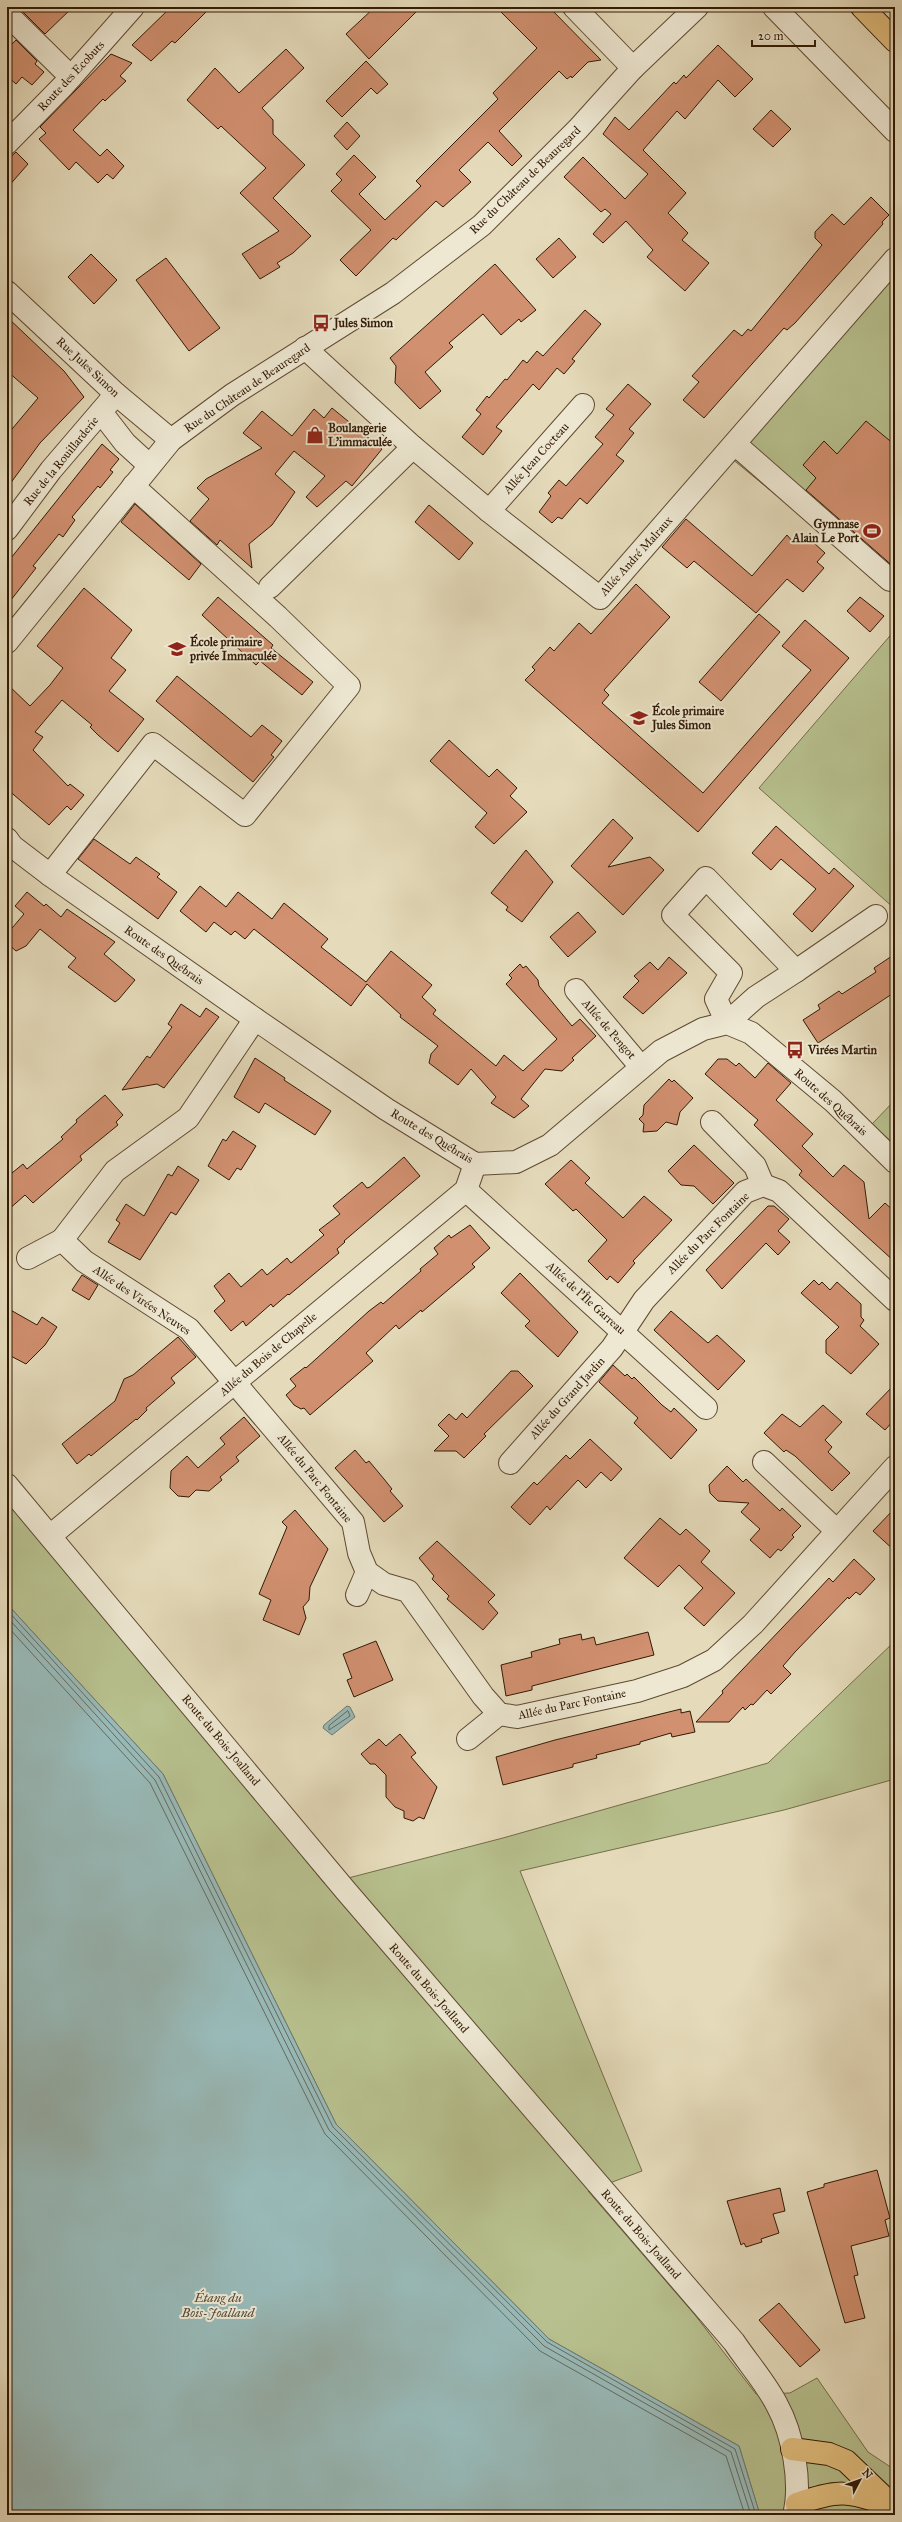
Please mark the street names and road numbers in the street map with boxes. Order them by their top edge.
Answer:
street label: Route des Ecobuts [35,38,107,114]
street label: Rue du Château de Beauregard [467,123,584,238]
street label: Rue Jules Simon [53,334,123,401]
street label: Rue du Château de Beauregard [181,341,313,436]
street label: Rue de la Rouillarderie [21,414,101,508]
street label: Allée Jean Cocteau [500,419,573,498]
street label: Allée André Malraux [596,513,676,599]
street label: Route des Québrais [122,922,206,988]
street label: Allée de Pengot [578,995,639,1063]
street label: Route des Québrais [792,1065,870,1139]
street label: Route des Québrais [388,1106,476,1166]
street label: Allée du Parc Fontaine [663,1189,752,1278]
street label: Allée de l'Île Garreau [543,1257,630,1338]
street label: Allée des Virées Neuves [90,1262,193,1338]
street label: Allée du Bois de Chapelle [216,1309,319,1399]
street label: Allée du Grand Jardin [526,1354,609,1443]
street label: Allée du Parc Fontaine [274,1430,355,1525]
street label: Allée du Parc Fontaine [516,1686,627,1723]
street label: Route du Bois-Joalland [178,1692,263,1789]
street label: Route du Bois-Joalland [385,1940,472,2036]
street label: Route du Bois-Joalland [597,2186,684,2282]

